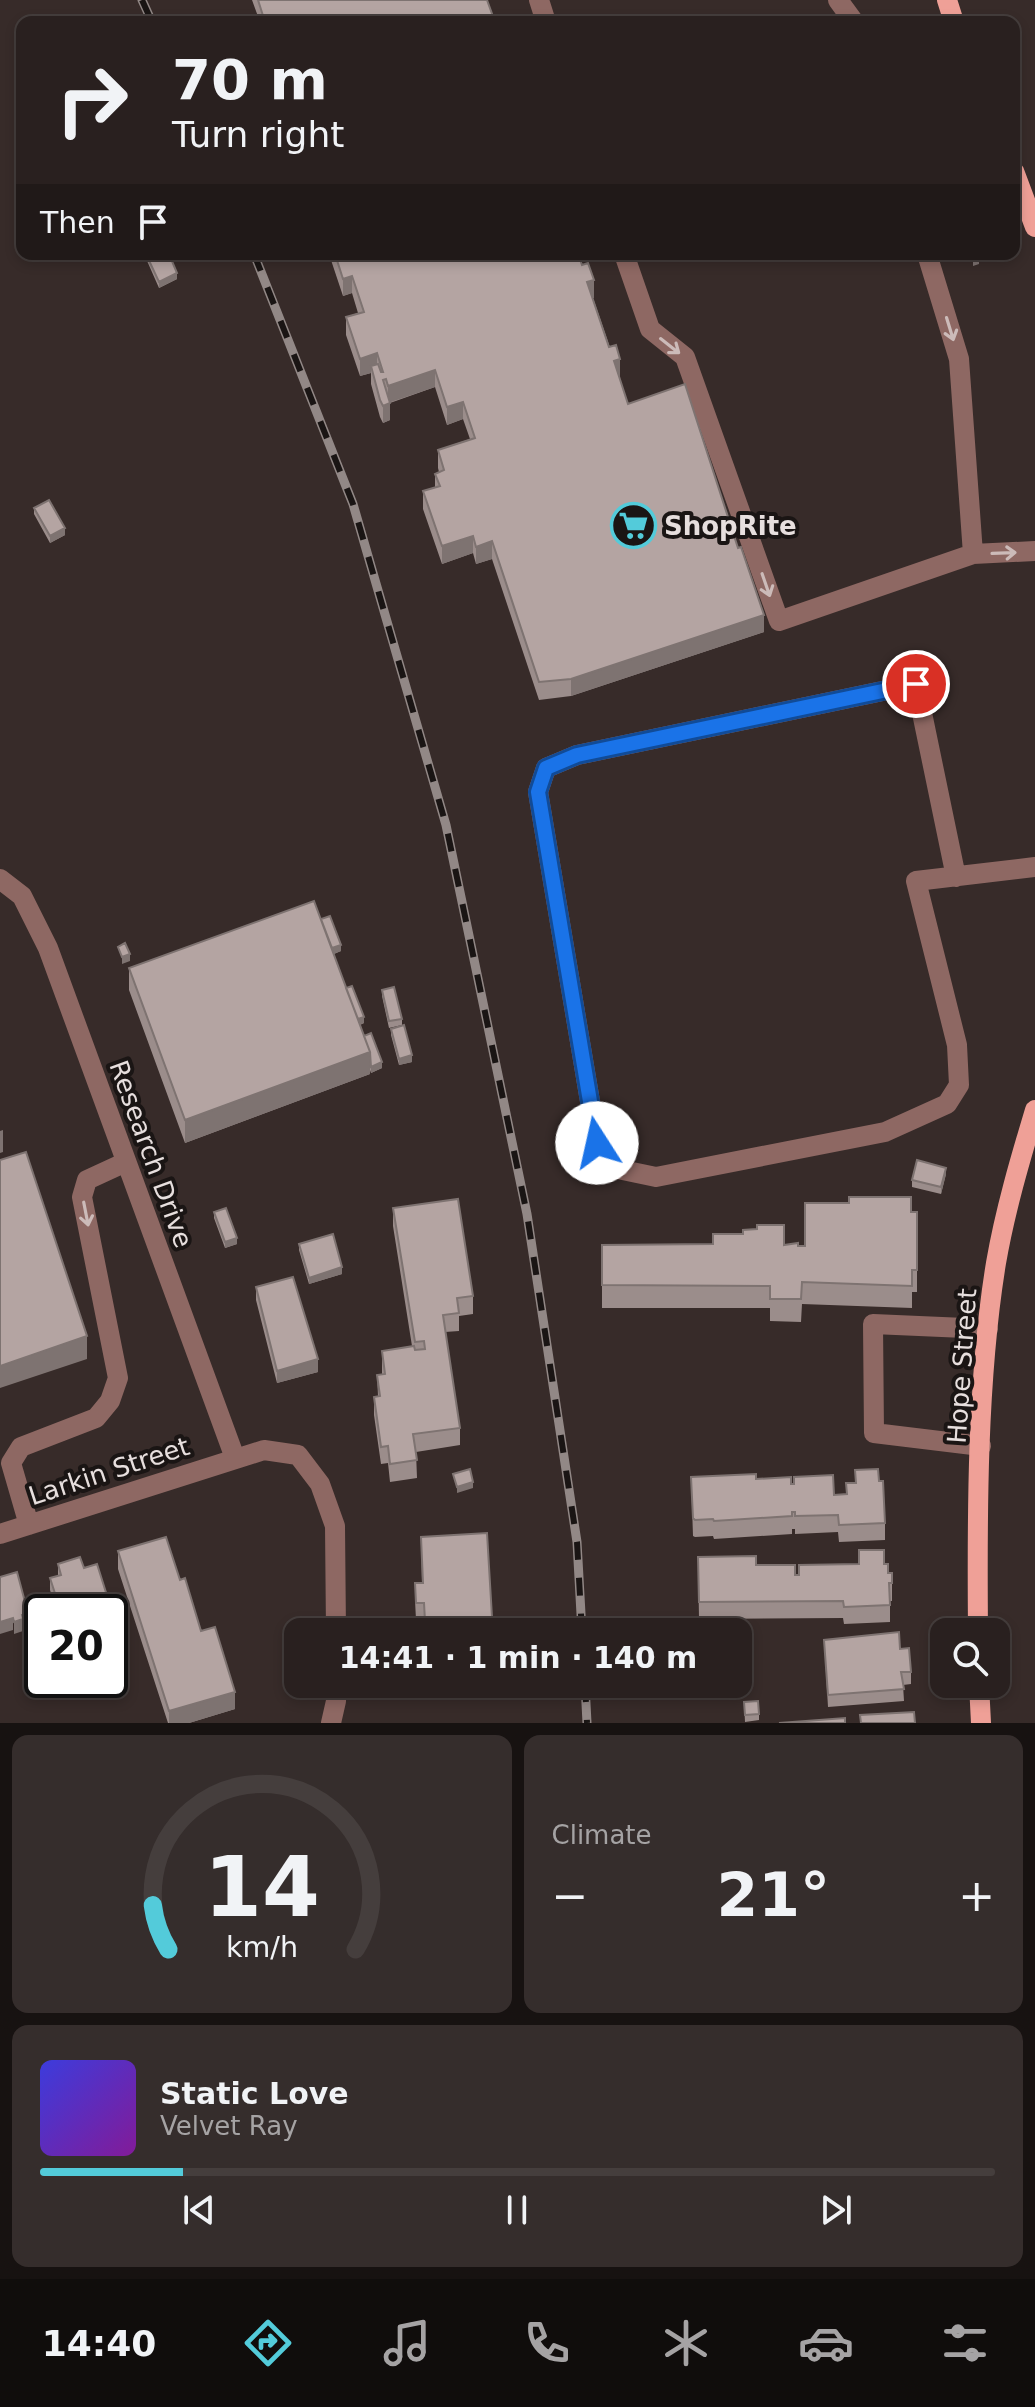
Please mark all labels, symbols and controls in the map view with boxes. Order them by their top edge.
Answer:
text: 70 m [172,47,328,112]
icon: right [40,48,144,152]
text: Turn right [172,114,344,155]
icon: arrive [131,200,175,244]
text: Then [40,205,115,240]
one-way arrow [943,316,958,341]
one-way arrow [659,337,680,354]
supermarket icon: ShopRite [609,502,657,550]
place label: ShopRite [664,511,797,541]
one-way arrow [990,546,1017,561]
one-way arrow [760,572,775,597]
pin [882,650,950,718]
icon: arrive [894,662,938,706]
street label: Research Drive [103,1056,199,1252]
position arrow [555,1101,639,1185]
one-way arrow [79,1201,94,1227]
street label: Hope Street [942,1288,982,1444]
street label: Larkin Street [25,1431,193,1511]
speed limit sign: 20 [24,1594,128,1698]
map controls [930,1618,1010,1698]
button: search [930,1618,1010,1698]
text: 14:41 · 1 min · 140 m [339,1640,697,1675]
text: Climate [552,1820,652,1850]
text: 14 [204,1839,320,1936]
text: 21° [717,1860,830,1930]
text: − [552,1870,588,1921]
text: + [958,1870,995,1921]
text: km/h [226,1930,298,1964]
text: Static Love [160,2076,349,2111]
text: Velvet Ray [160,2111,298,2141]
icon: previous [177,2188,221,2232]
icon: pause [495,2188,539,2232]
icon: next [814,2188,858,2232]
icon: directions [240,2315,296,2371]
icon: music [379,2315,435,2371]
icon: phone [519,2315,575,2371]
icon: climate [658,2315,714,2371]
icon: car [798,2315,854,2371]
icon: filters [937,2315,993,2371]
text: 14:40 [42,2323,156,2364]

